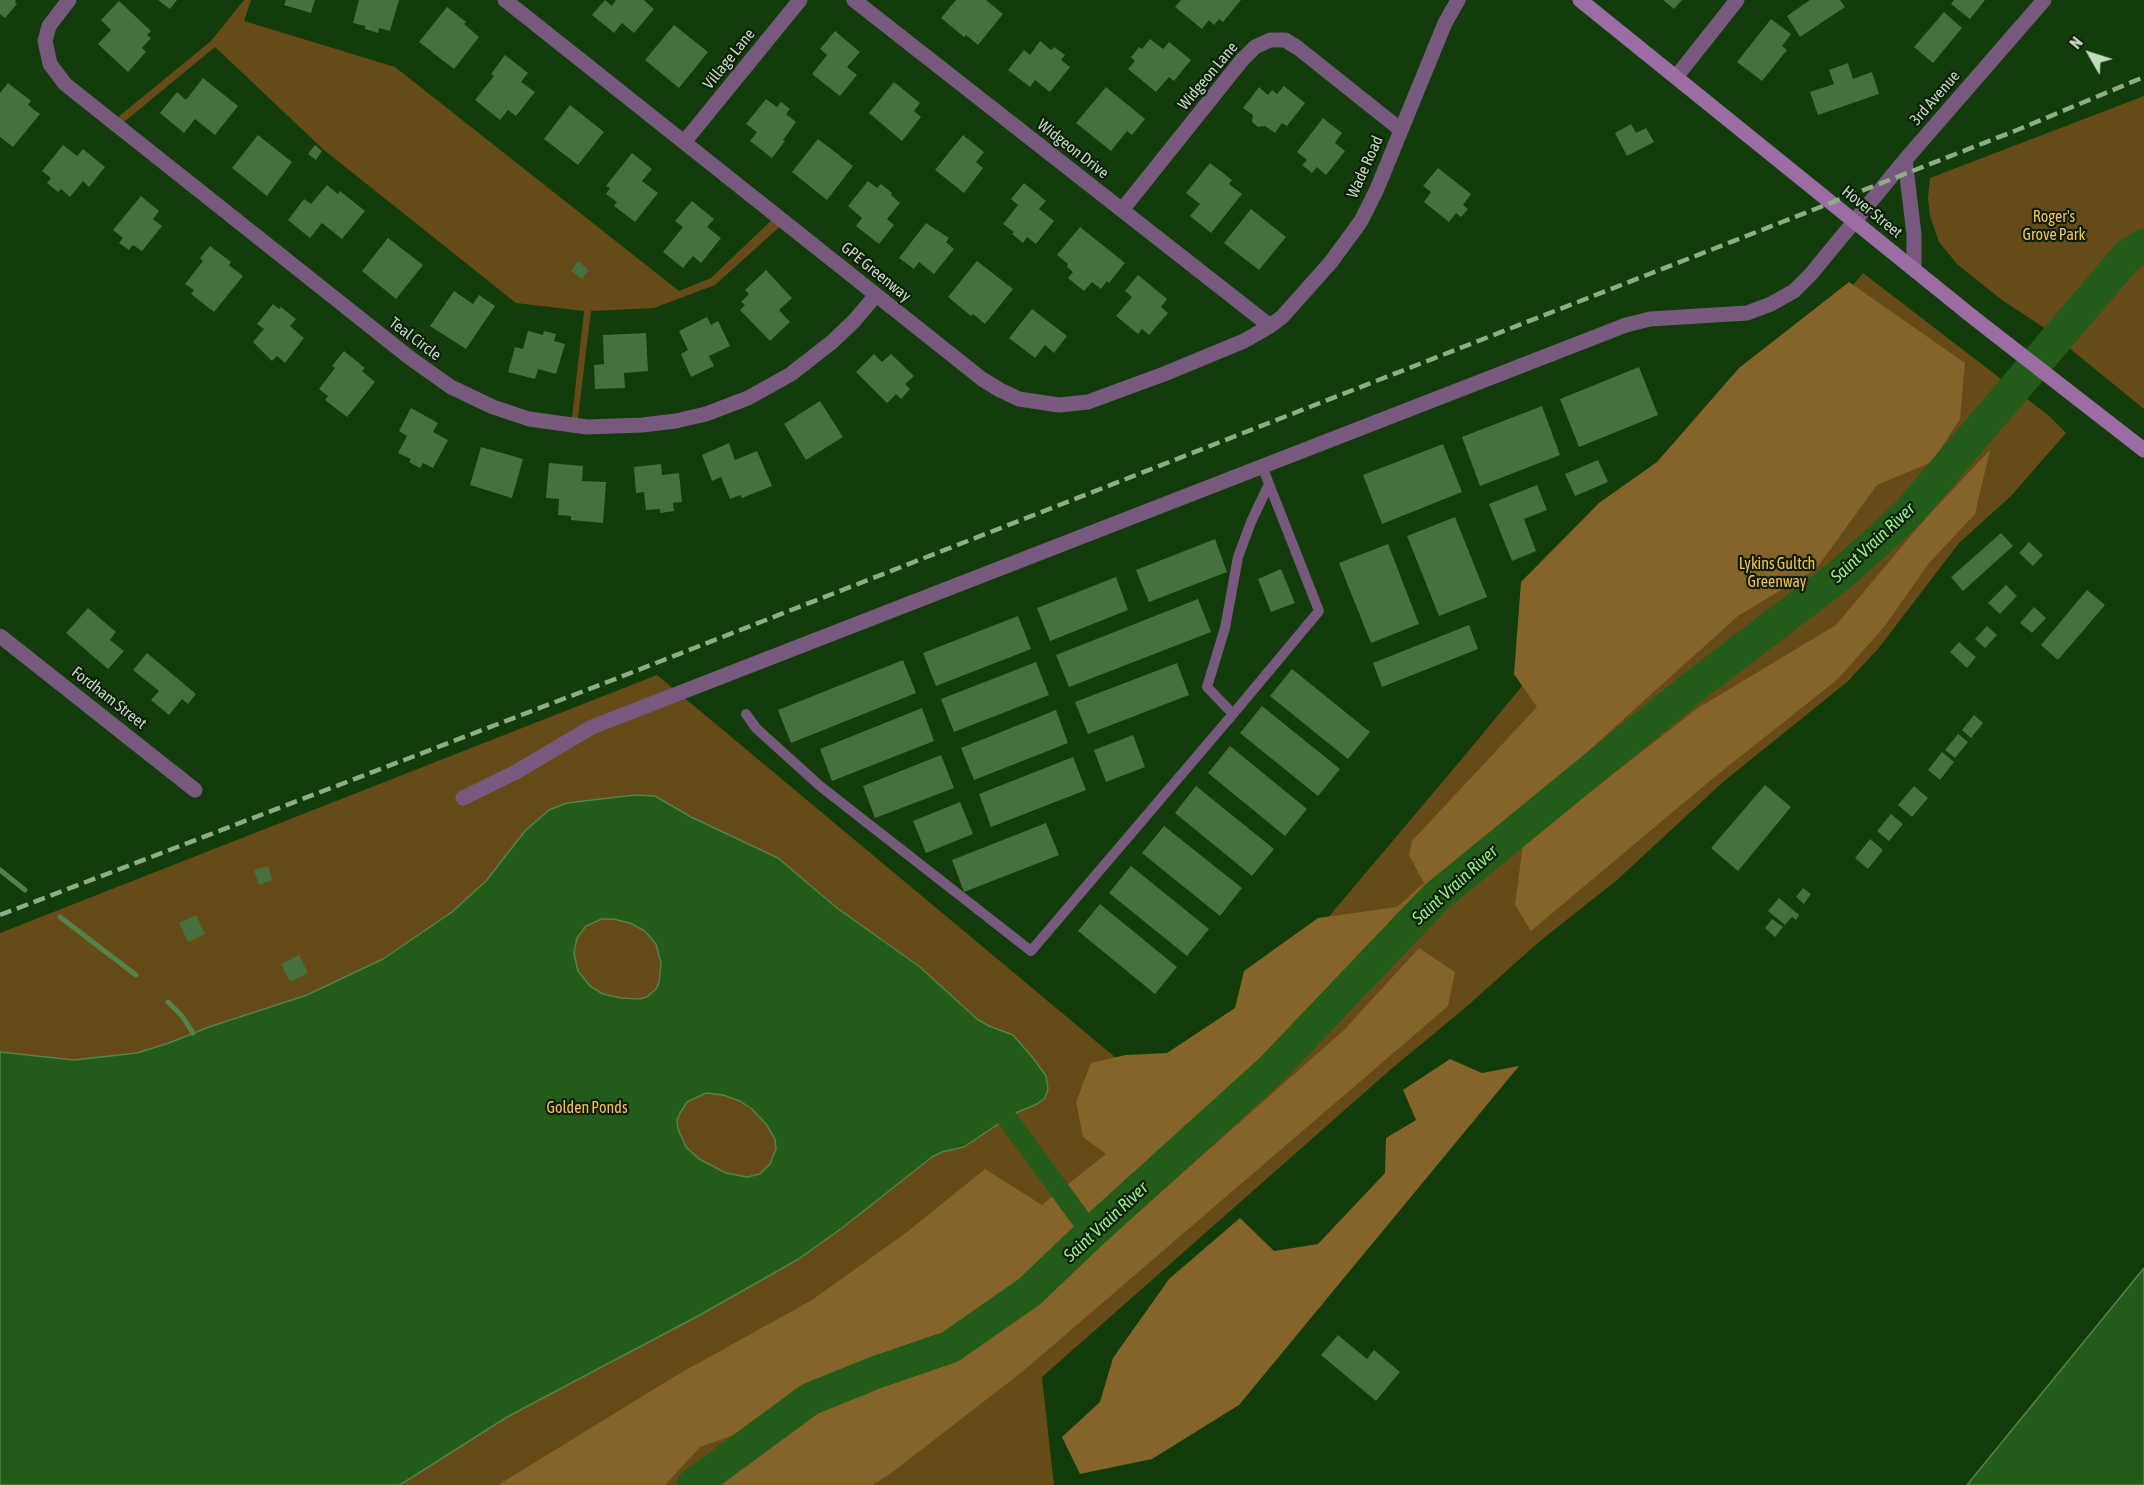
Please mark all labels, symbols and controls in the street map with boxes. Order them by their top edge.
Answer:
north arrow [2060,24,2120,84]
street label: Village Lane [699,25,759,93]
text: N [2066,33,2086,52]
street label: Widgeon Lane [1174,38,1242,114]
street label: 3rd Avenue [1906,67,1964,129]
street label: Widgeon Drive [1034,115,1112,183]
street label: Wade Road [1343,133,1387,201]
street label: Hover Street [1838,182,1906,242]
park label: Roger's Grove Park [2022,207,2086,245]
street label: GPE Greenway [837,238,915,306]
street label: Teal Circle [385,313,445,365]
water label: Saint Vrain River [1826,498,1920,588]
park label: Lykins Gultch Greenway [1739,554,1815,592]
street label: Fordham Street [68,663,150,733]
water label: Saint Vrain River [1408,841,1502,929]
park label: Golden Ponds [546,1098,628,1118]
water label: Saint Vrain River [1059,1177,1153,1267]

